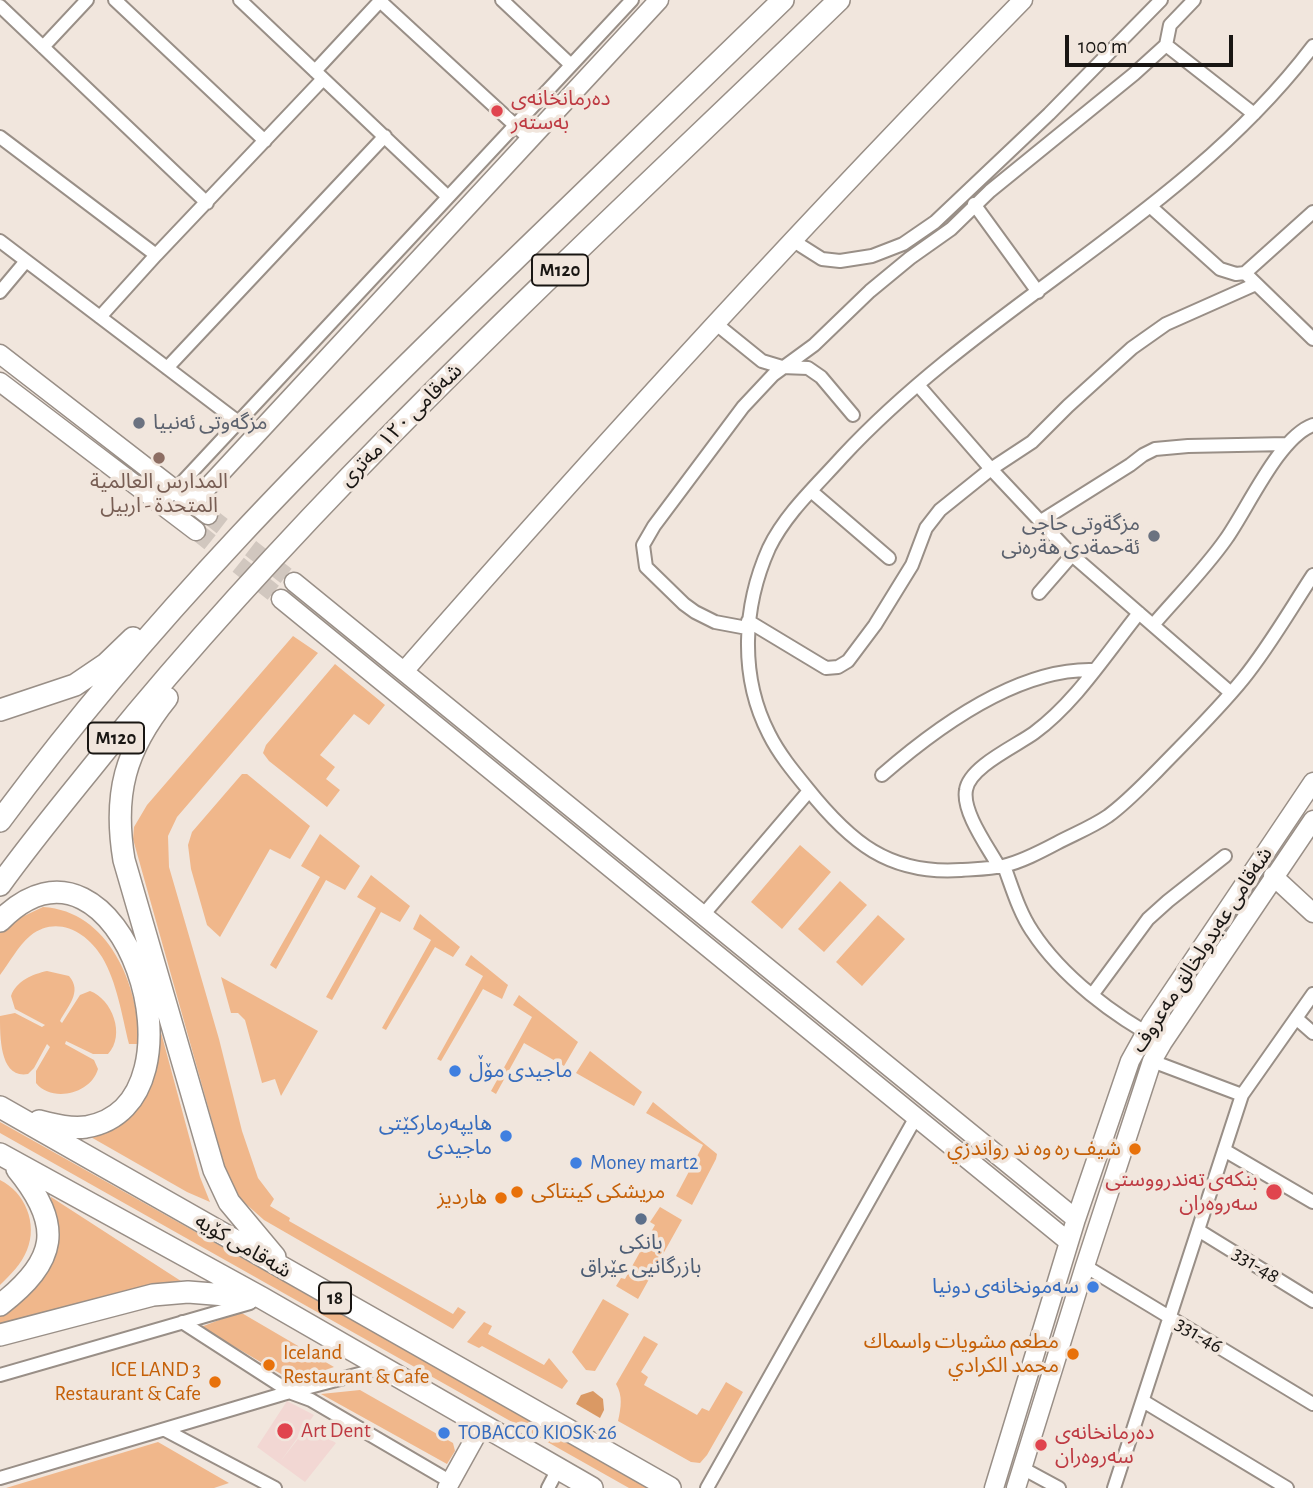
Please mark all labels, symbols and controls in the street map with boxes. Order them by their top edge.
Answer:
scale bar [1068,21,1236,65]
text: 100 m [1078,36,1128,57]
place label: دەرمانخانەی بەستەر [511,86,610,136]
marker: دەرمانخانەی بەستەر [489,103,505,119]
road number: M120 [532,254,588,286]
street label: شەقامی ١٢٠ مەتری [334,358,468,492]
place label: مزگەوتی ئەنبیا [153,410,268,436]
marker: مزگەوتی ئەنبیا [131,415,147,431]
marker: المدارس العالمية المتحدة - اربيل [151,450,167,466]
place label: المدارس العالمية المتحدة - اربيل [90,469,228,519]
place label: مزگةوتی حاجی ئةحمةدی هةرەنی [1001,511,1140,561]
marker: مزگةوتی حاجی ئةحمةدی هةرەنی [1146,528,1162,544]
road number: M120 [88,722,144,754]
street label: شەقامی عەبدولخالق مەعروف [1126,842,1278,1058]
place label: ماجیدی مۆڵ [469,1058,572,1084]
marker: ماجیدی مۆڵ [447,1063,463,1079]
place label: هایپەرمارکێتی ماجیدی [379,1111,492,1161]
marker: هایپەرمارکێتی ماجیدی [498,1128,514,1144]
place label: شيف ره وه ند رواندزي [947,1136,1121,1162]
marker: شيف ره وه ند رواندزي [1127,1141,1143,1157]
place label: Money mart2 [590,1150,699,1176]
marker: Money mart2 [568,1155,584,1171]
place label: بنکەی تەندرووستی سەروەران [1105,1167,1258,1217]
place label: مریشکی کینتاکی [531,1179,665,1205]
marker: بنکەی تەندرووستی سەروەران [1264,1182,1284,1202]
marker: مریشکی کینتاکی [509,1184,525,1200]
place label: هاردیز [437,1185,487,1211]
marker: هاردیز [493,1190,509,1206]
street label: شەقامی کۆیە [190,1208,296,1284]
marker: بانکی بازرگانیی عێراق [633,1211,649,1227]
place label: بانکی بازرگانیی عێراق [581,1230,701,1280]
street label: 331-48 [1228,1241,1284,1289]
place label: سەمونخانەی دونیا [932,1274,1079,1300]
marker: سەمونخانەی دونیا [1085,1279,1101,1295]
road number: 18 [319,1282,351,1314]
street label: 331-46 [1171,1311,1227,1359]
place label: مطعم مشويات واسماك محمد الكرادي [864,1329,1059,1379]
place label: Iceland Restaurant & Cafe [283,1340,429,1390]
marker: مطعم مشويات واسماك محمد الكرادي [1065,1346,1081,1362]
place label: ICE LAND 3 Restaurant & Cafe [55,1357,201,1407]
marker: Iceland Restaurant & Cafe [261,1357,277,1373]
marker: ICE LAND 3 Restaurant & Cafe [207,1374,223,1390]
place label: Art Dent [301,1418,371,1444]
place label: TOBACCO KIOSK 26 [458,1420,617,1446]
place label: دەرمانخانەی سەروەران [1055,1420,1154,1470]
marker: Art Dent [275,1421,295,1441]
marker: TOBACCO KIOSK 26 [436,1425,452,1441]
marker: دەرمانخانەی سەروەران [1033,1437,1049,1453]

